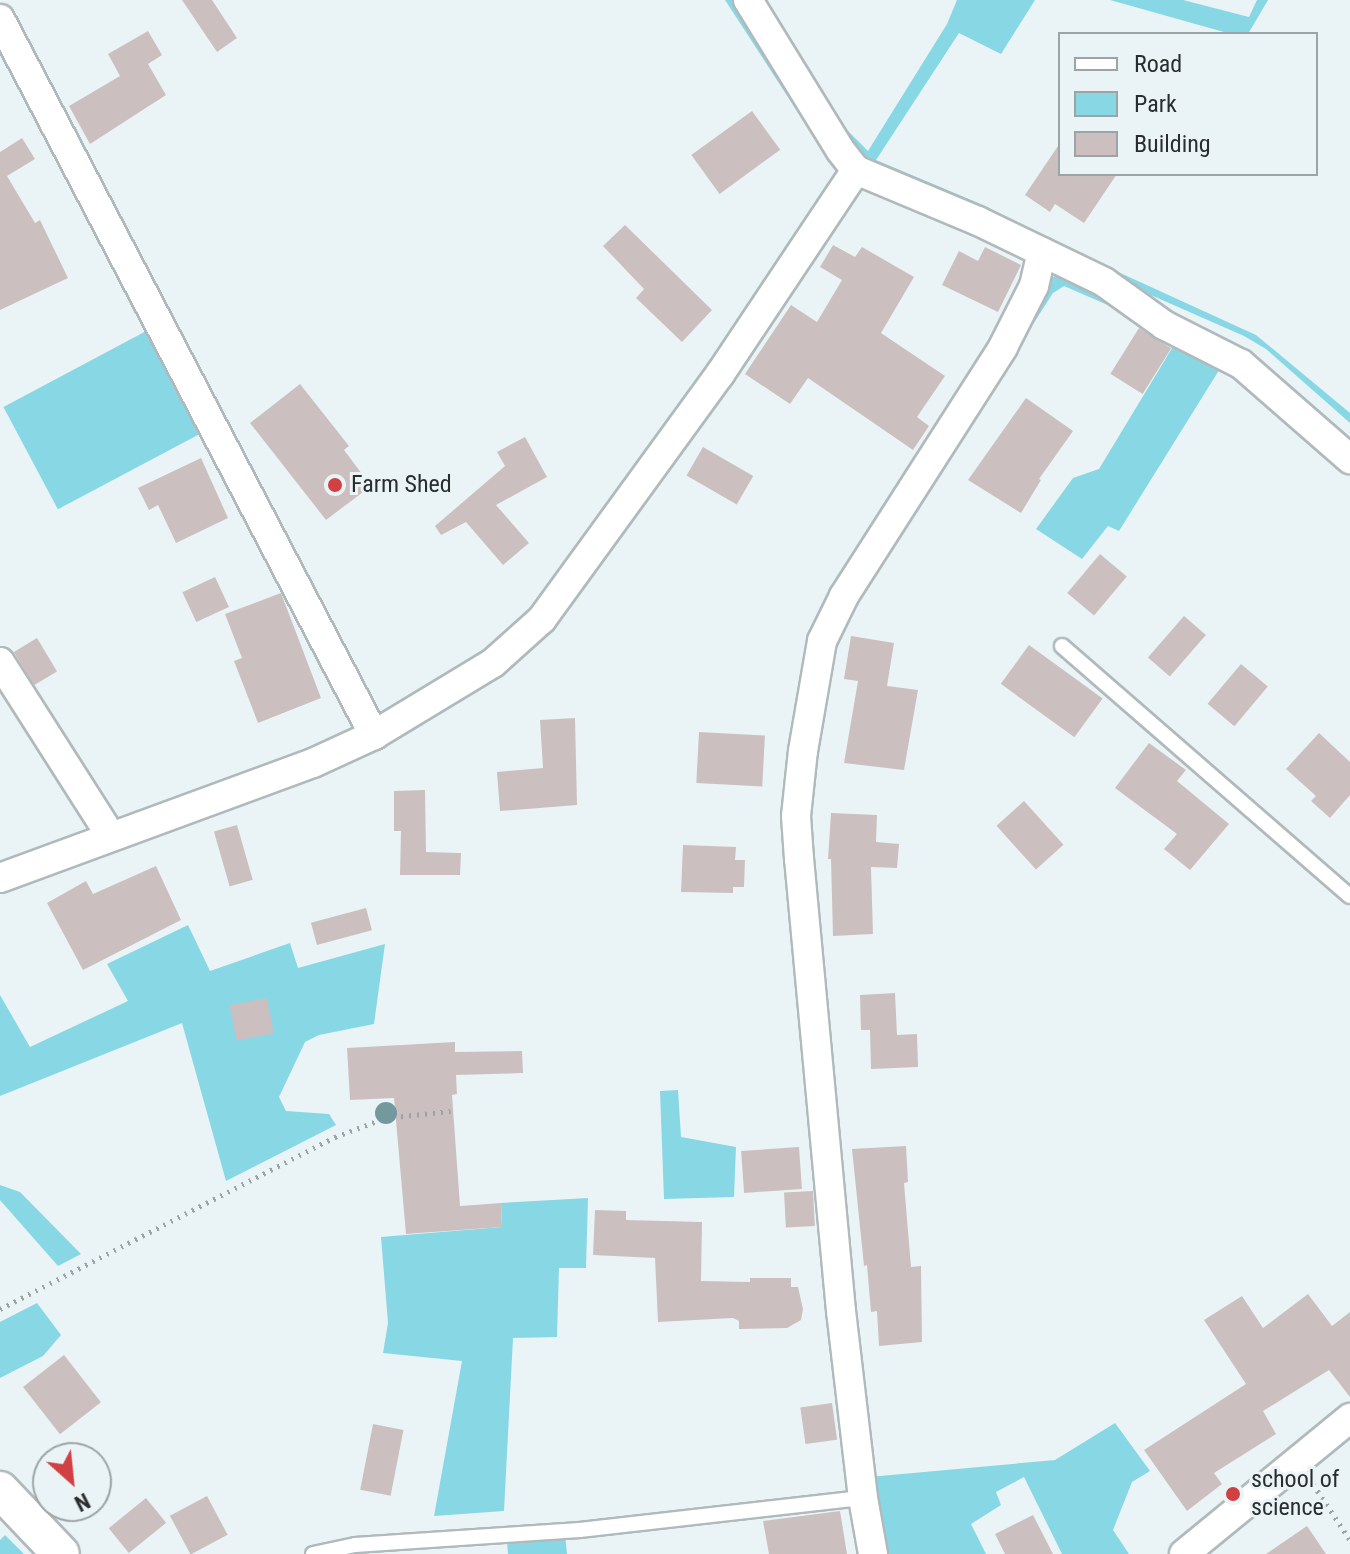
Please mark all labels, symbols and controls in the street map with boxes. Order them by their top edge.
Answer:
legend [1058,32,1318,176]
text: Road [1134,50,1182,78]
text: Park [1134,90,1177,118]
text: Building [1134,130,1211,158]
place label: Farm Shed [351,471,452,499]
marker: Farm Shed [326,476,344,494]
north arrow [32,1442,112,1522]
place label: school of science [1251,1466,1339,1522]
marker: school of science [1222,1483,1244,1505]
text: N [71,1488,94,1516]

